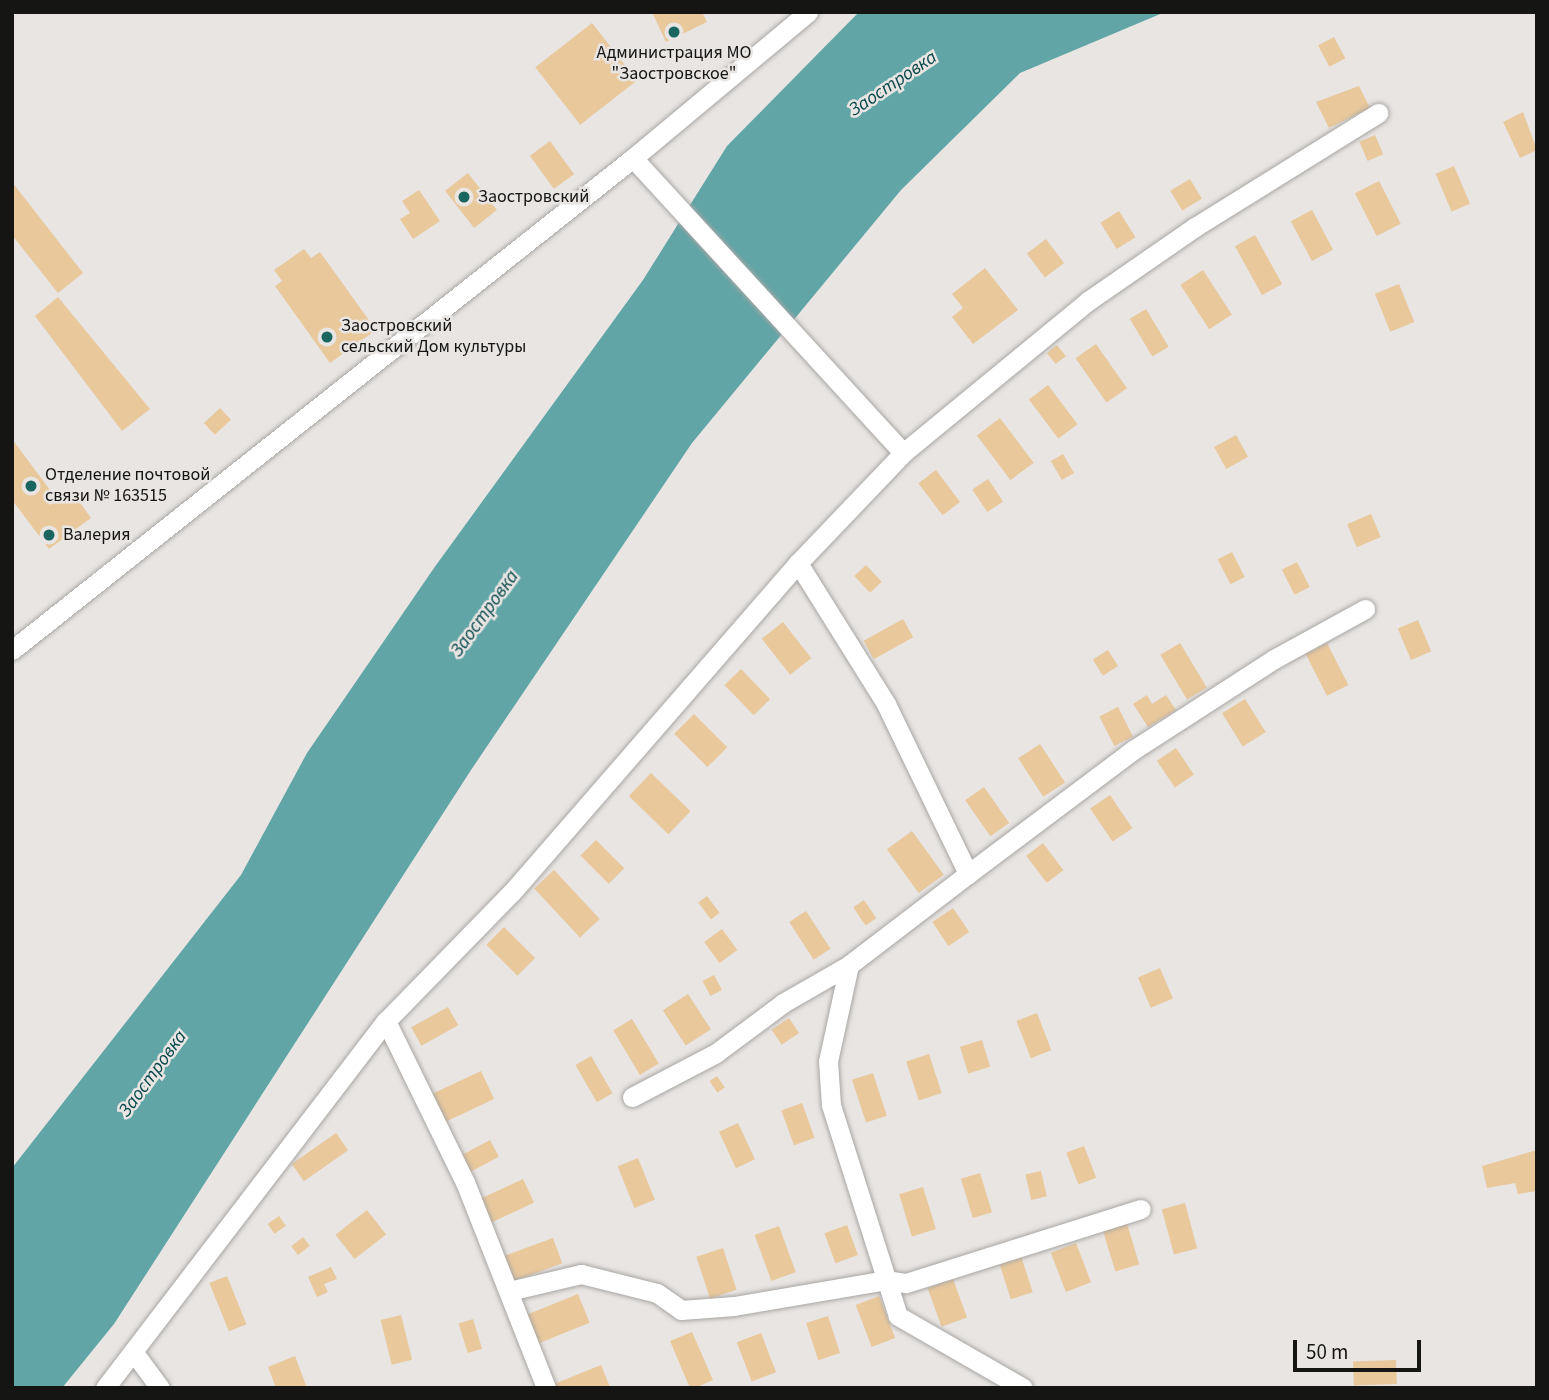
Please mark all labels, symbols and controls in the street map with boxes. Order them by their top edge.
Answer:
marker: Администрация МО "Заостровское" [666,24,682,40]
place label: Администрация МО "Заостровское" [597,43,751,86]
water label: Заостровка [845,46,941,122]
place label: Заостровский [478,186,589,208]
marker: Заостровский [456,189,472,205]
place label: Заостровский сельский Дом культуры [341,316,526,358]
marker: Заостровский сельский Дом культуры [319,329,335,345]
place label: Отделение почтовой связи № 163515 [45,465,210,508]
marker: Отделение почтовой связи № 163515 [23,478,39,494]
place label: Валерия [63,524,131,546]
marker: Валерия [41,527,57,543]
water label: Заостровка [446,566,524,662]
water label: Заостровка [114,1026,192,1122]
scale bar [1297,1326,1425,1370]
text: 50 m [1306,1337,1348,1367]

